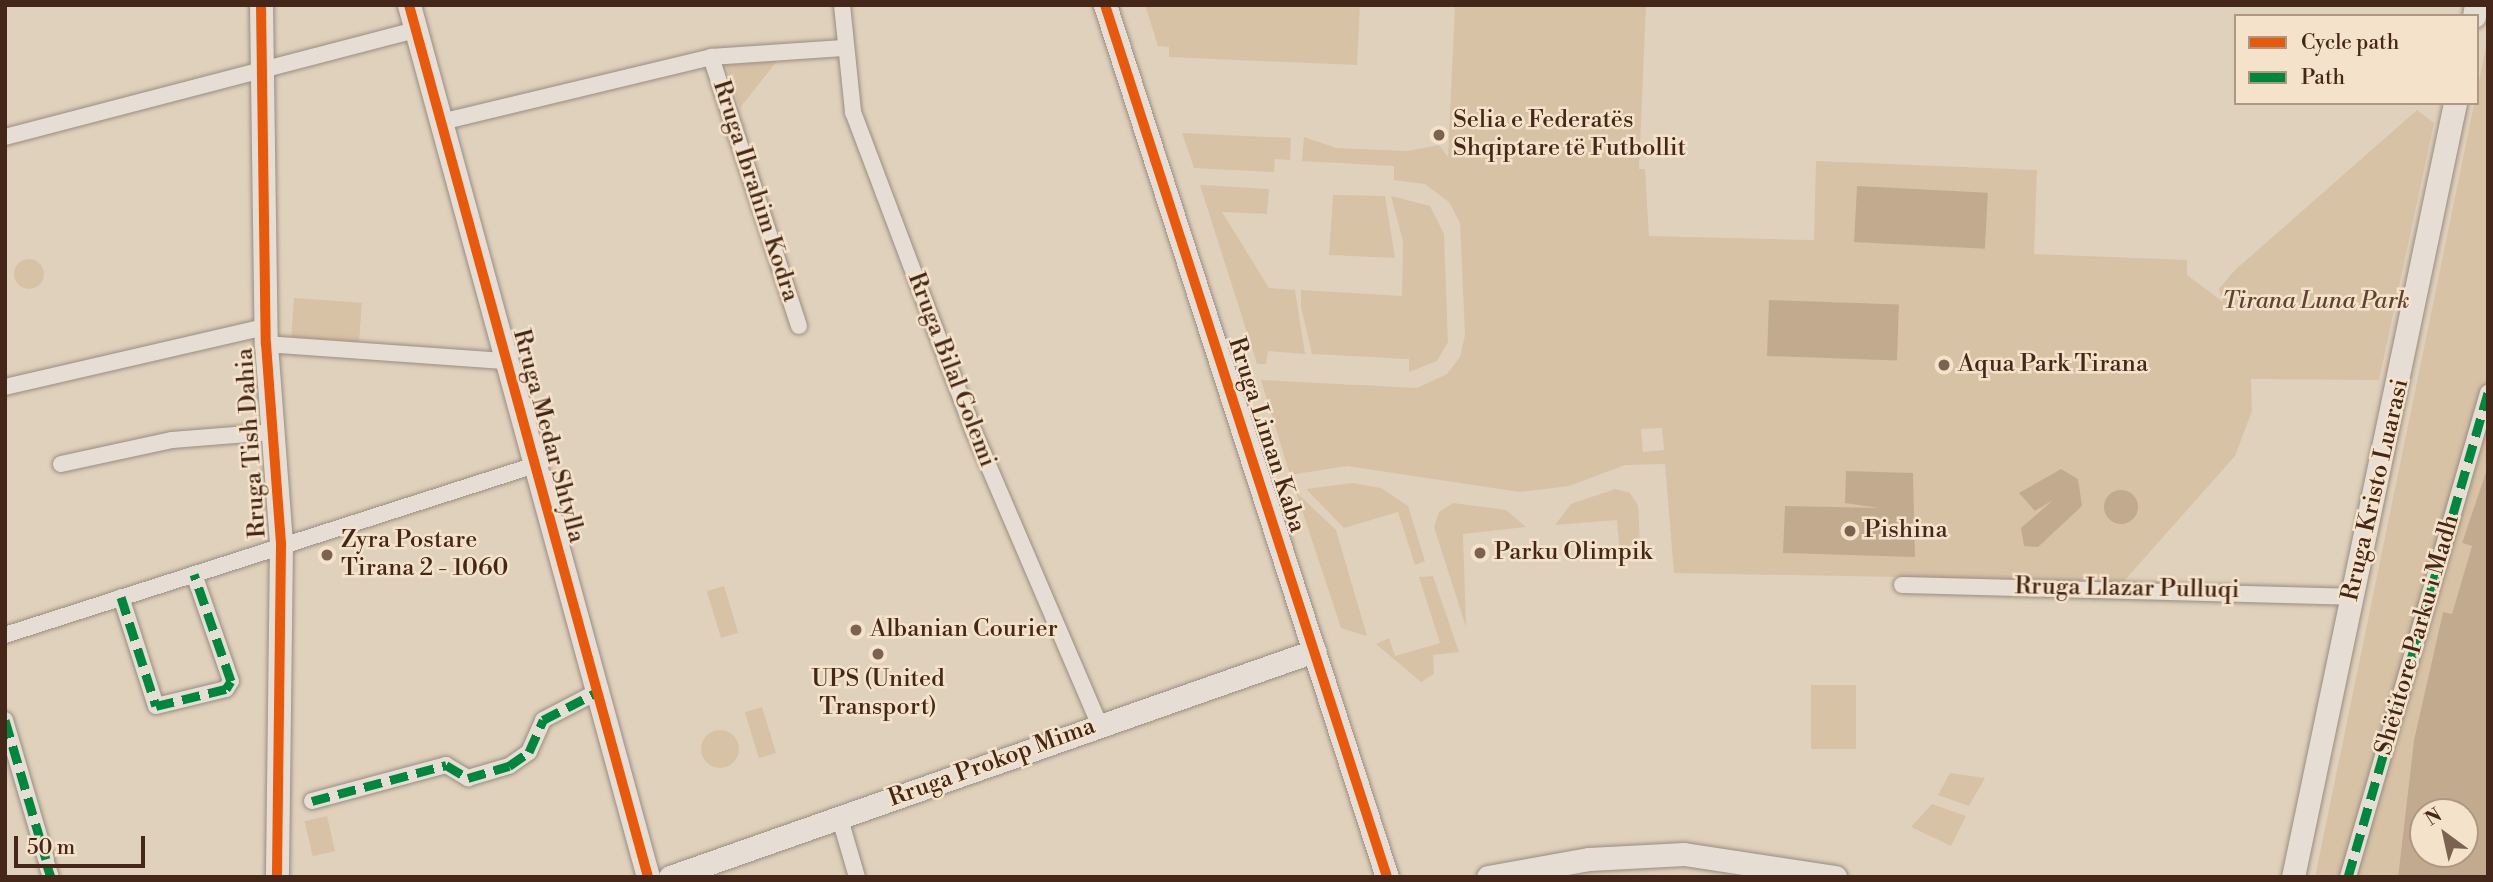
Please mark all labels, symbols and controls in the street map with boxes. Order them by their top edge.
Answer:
legend [2234,14,2479,105]
text: Cycle path [2301,30,2399,56]
text: Path [2301,65,2345,91]
street label: Rruga Ibrahim Kodra [706,77,804,305]
place label: Selia e Federatës Shqiptare të Futbollit [1453,107,1686,163]
marker: Selia e Federatës Shqiptare të Futbollit [1431,127,1447,143]
street label: Rruga Bilal Golemi [901,269,1001,471]
park label: Tirana Luna Park [2222,288,2410,316]
street label: Rruga Medar Shtylla [506,326,590,546]
street label: Rruga Liman Kaba [1221,334,1311,536]
street label: Rruga Tish Dahia [231,347,273,539]
place label: Aqua Park Tirana [1958,351,2148,379]
marker: Aqua Park Tirana [1936,357,1952,373]
street label: Rruga Kristo Luarasi [2336,376,2416,604]
street label: Shëtitore Parku i Madh [2370,512,2466,758]
place label: Pishina [1864,517,1948,545]
marker: Pishina [1842,523,1858,539]
place label: Zyra Postare Tirana 2 - 1060 [341,527,508,583]
place label: Parku Olimpik [1494,539,1652,567]
marker: Parku Olimpik [1472,545,1488,561]
marker: Zyra Postare Tirana 2 - 1060 [319,547,335,563]
street label: Rruga Llazar Pulluqi [2014,573,2240,605]
place label: Albanian Courier [870,616,1058,644]
marker: Albanian Courier [848,622,864,638]
marker: UPS (United Transport) [870,646,886,662]
place label: UPS (United Transport) [811,666,945,722]
street label: Rruga Prokop Mima [885,712,1099,814]
north arrow [2409,798,2479,868]
text: N [2421,803,2446,831]
scale bar [18,822,149,866]
text: 50 m [27,835,75,861]

